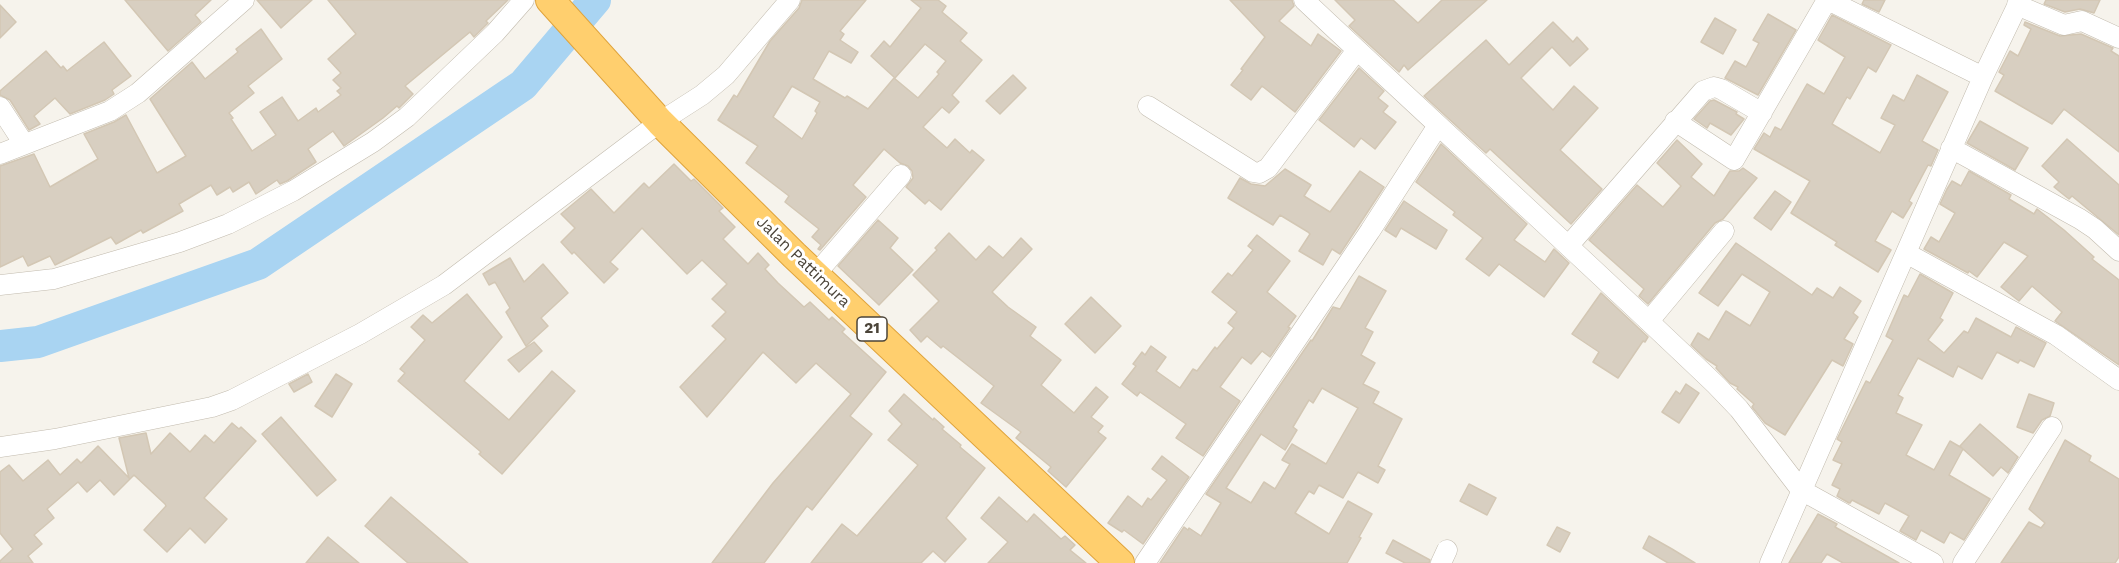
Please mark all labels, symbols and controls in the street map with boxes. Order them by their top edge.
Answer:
street label: Jalan Pattimura [752,212,854,312]
road number: 21 [857,317,887,341]

